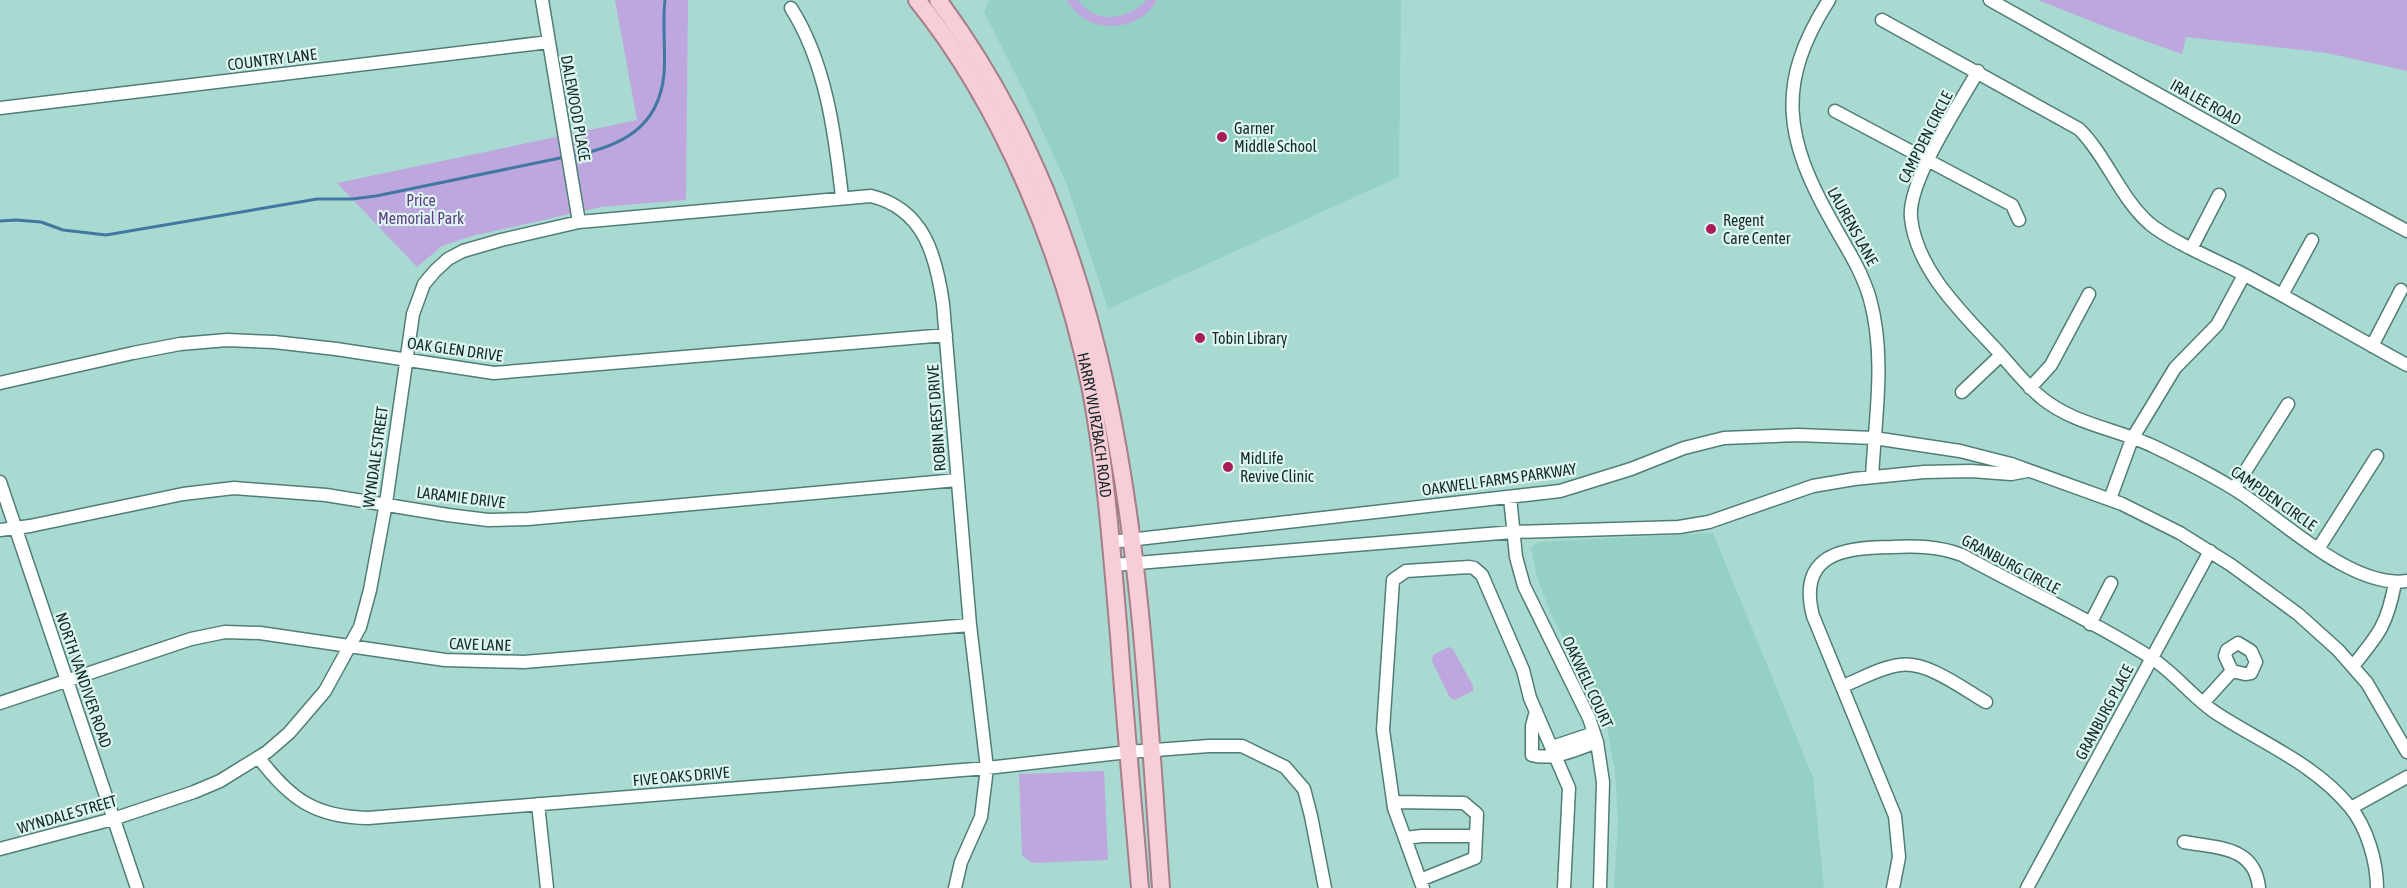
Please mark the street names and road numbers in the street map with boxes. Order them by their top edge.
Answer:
street label: COUNTRY LANE [226,45,318,73]
street label: DALEWOOD PLACE [558,54,594,162]
street label: IRA LEE ROAD [2167,75,2245,129]
street label: CAMPDEN CIRCLE [1894,88,1956,186]
street label: LAURENS LANE [1824,184,1882,269]
street label: OAK GLEN DRIVE [406,333,504,365]
street label: HARRY WURZBACH ROAD [1074,351,1115,498]
street label: ROBIN REST DRIVE [923,364,949,472]
street label: WYNDALE STREET [359,405,391,509]
street label: OAKWELL FARMS PARKWAY [1421,459,1578,499]
street label: CAMPDEN CIRCLE [2228,462,2320,534]
street label: LARAMIE DRIVE [416,483,507,511]
street label: GRANBURG CIRCLE [1959,531,2063,598]
street label: NORTH VANDIVER ROAD [52,610,116,750]
street label: OAKWELL COURT [1559,633,1617,731]
street label: CAVE LANE [449,634,511,654]
street label: GRANBURG PLACE [2071,661,2137,763]
street label: FIVE OAKS DRIVE [632,763,730,789]
street label: WYNDALE STREET [15,791,119,837]

